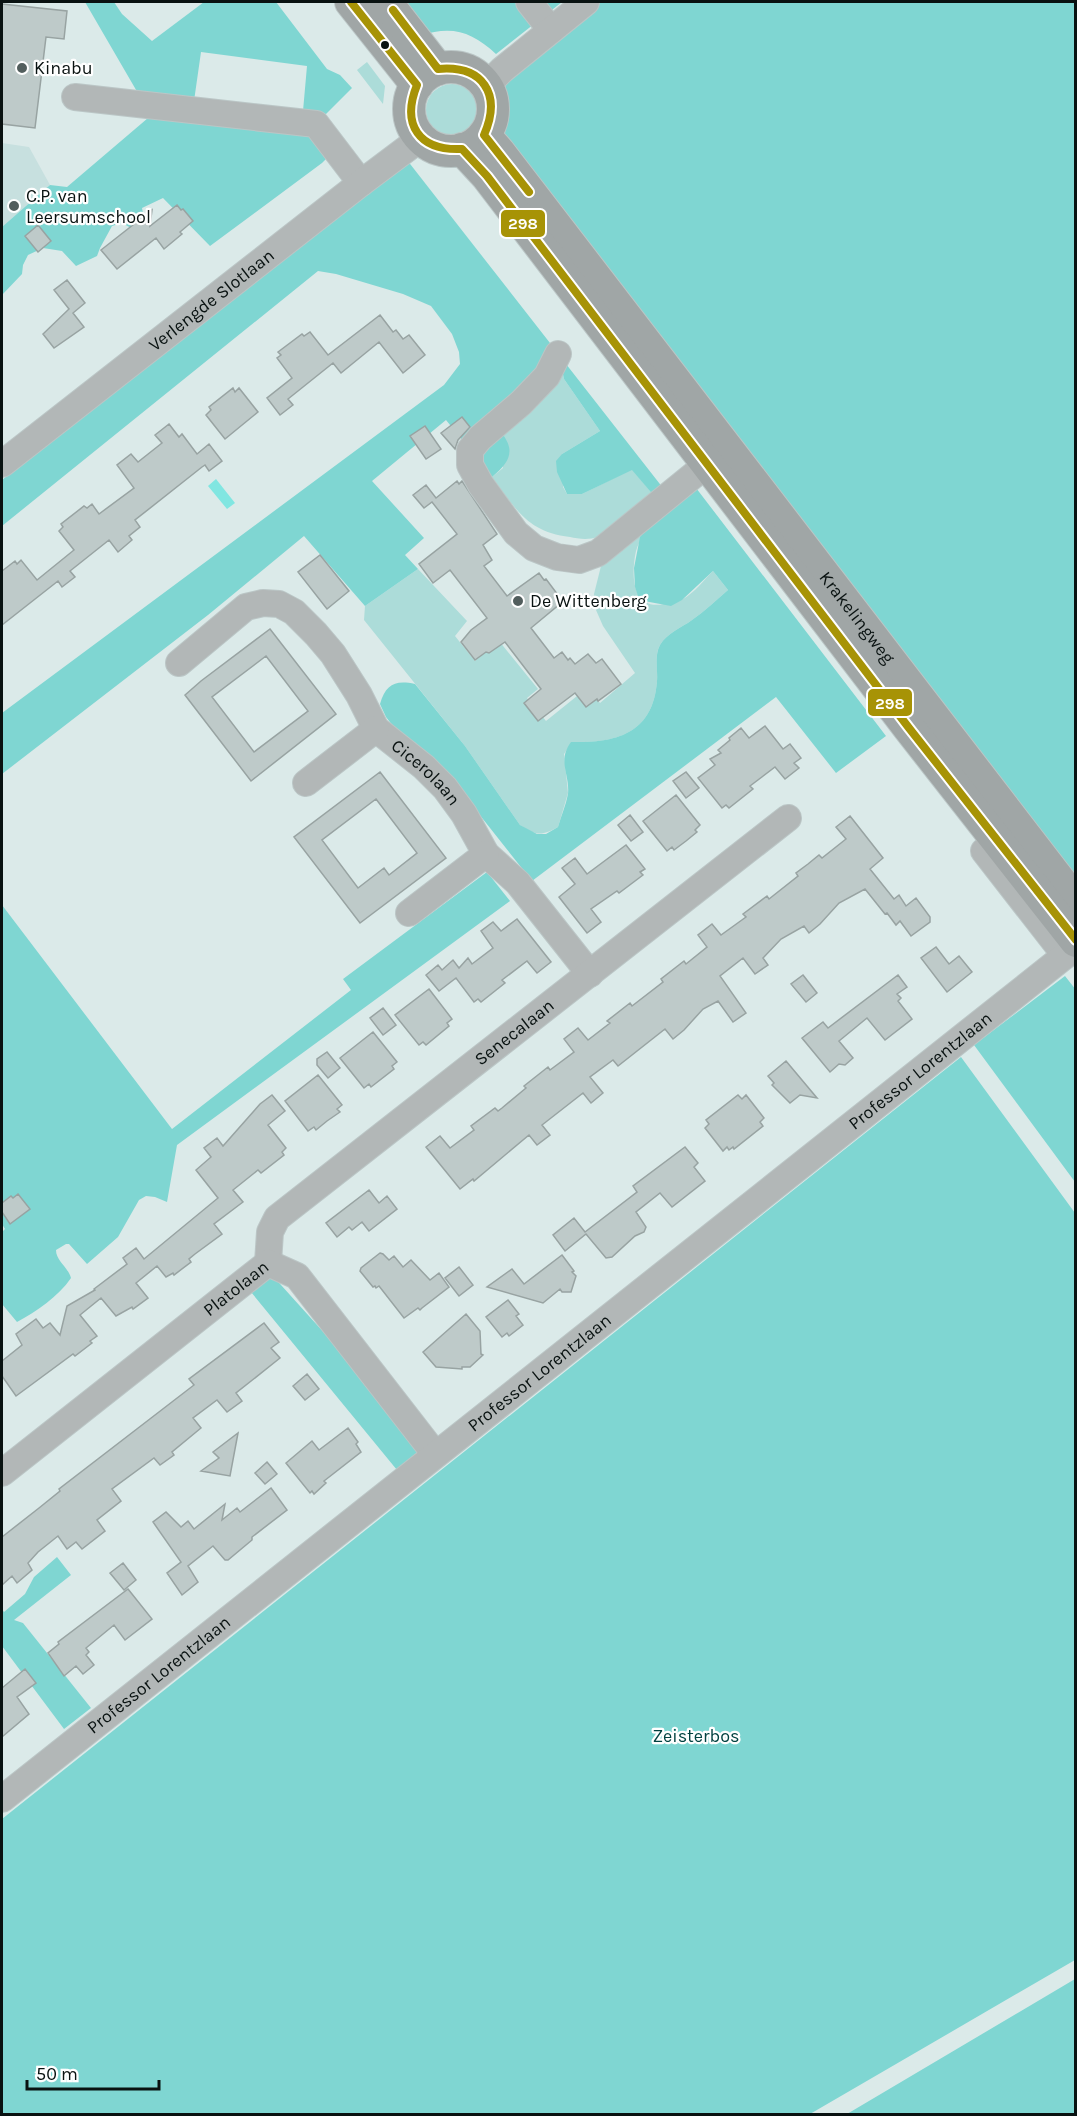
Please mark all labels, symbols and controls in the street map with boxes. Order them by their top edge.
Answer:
unlabelled marker [379,39,391,51]
place label: Kinabu [34,57,93,79]
marker: Kinabu [15,61,29,75]
place label: C.P. van Leersumschool [26,185,151,228]
marker: C.P. van Leersumschool [7,199,21,213]
line badge: 298 [500,209,546,238]
text: 298 [508,214,538,233]
street label: Verlengde Slotlaan [144,244,279,356]
street label: Krakelingweg [815,567,900,668]
place label: De Wittenberg [530,590,647,612]
marker: De Wittenberg [511,594,525,608]
line badge: 298 [867,688,913,717]
text: 298 [875,694,905,713]
street label: Cicerolaan [387,734,465,810]
street label: Senecalaan [470,994,559,1070]
street label: Professor Lorentzlaan [844,1007,996,1134]
street label: Platolaan [199,1256,273,1321]
street label: Professor Lorentzlaan [463,1309,616,1436]
street label: Professor Lorentzlaan [82,1611,235,1738]
park label: Zeisterbos [652,1725,740,1747]
scale bar [27,2053,159,2091]
text: 50 m [36,2063,78,2085]

